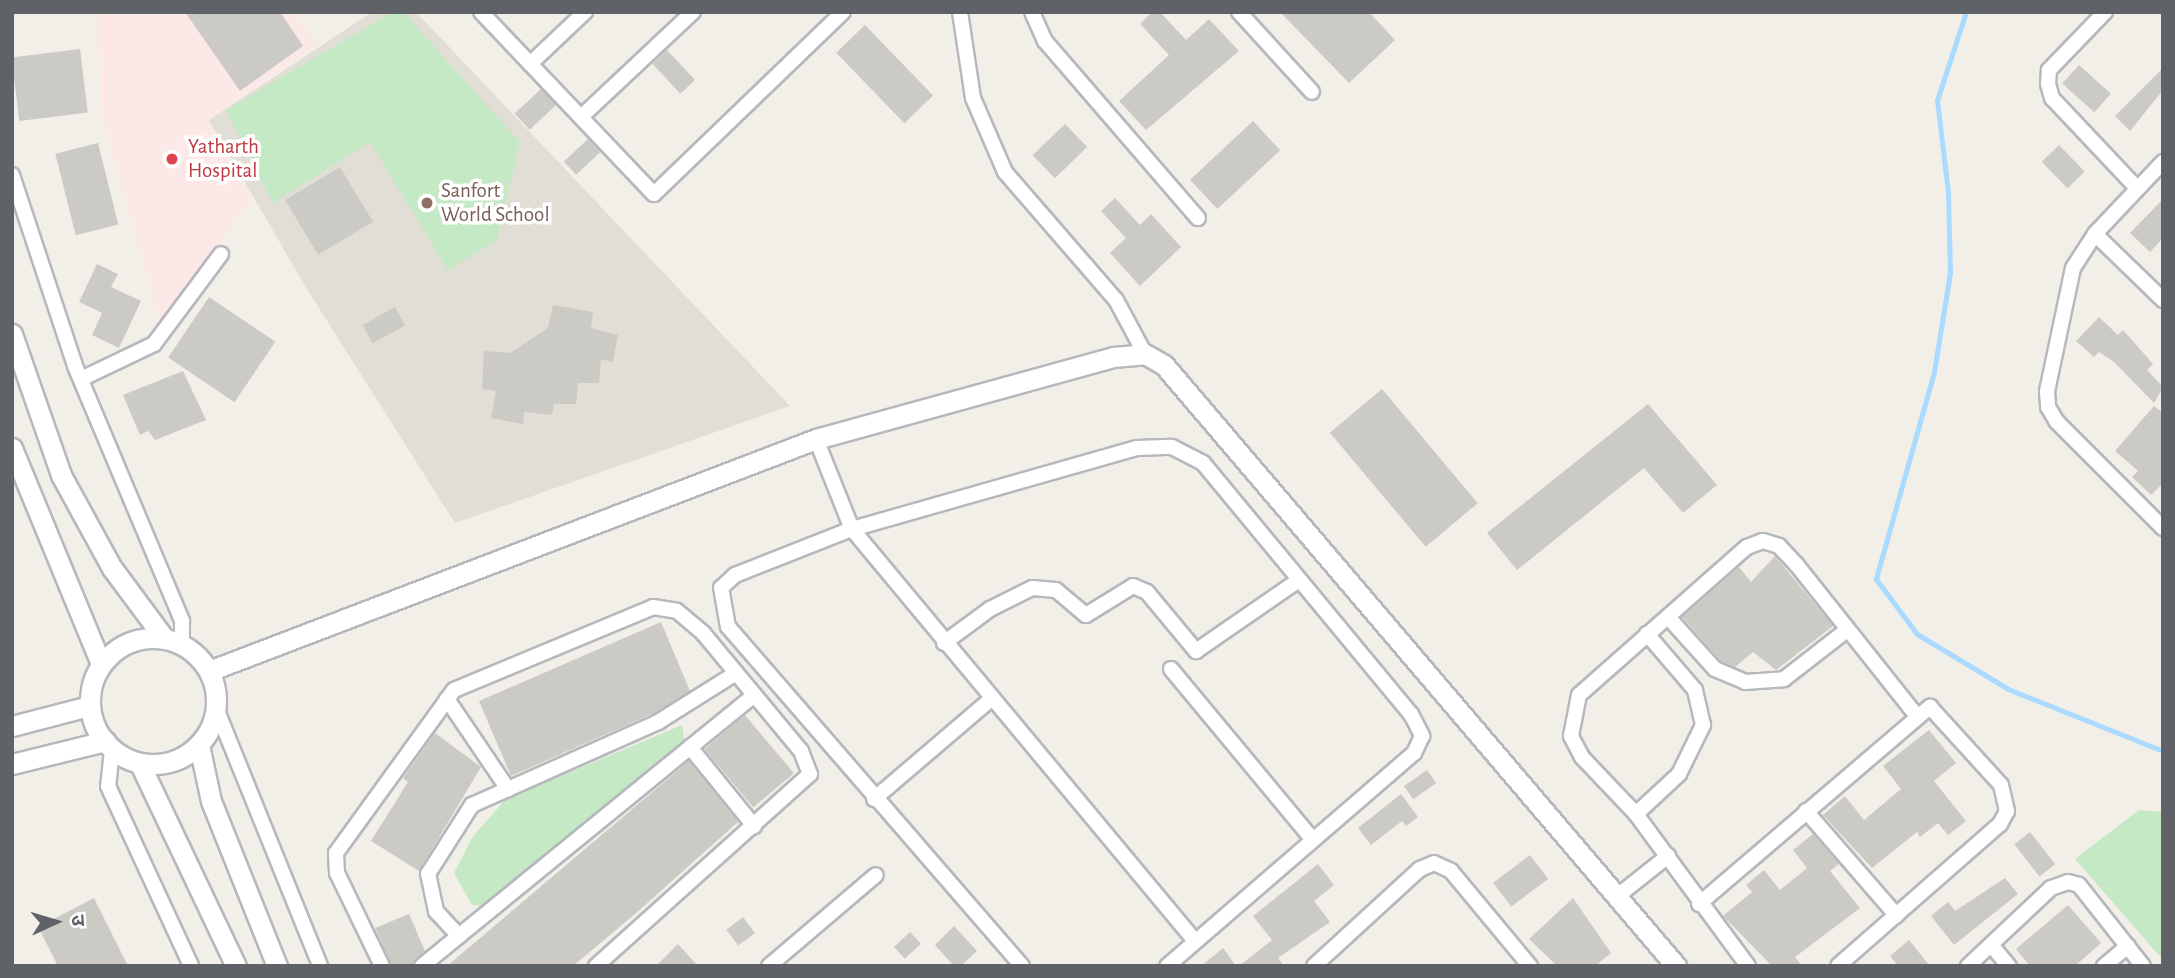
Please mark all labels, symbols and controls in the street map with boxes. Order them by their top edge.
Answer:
place label: Yatharth Hospital [188,134,259,184]
marker: Yatharth Hospital [162,149,182,169]
place label: Sanfort World School [441,178,550,228]
marker: Sanfort World School [419,195,435,211]
north arrow [21,887,91,957]
text: उ [68,914,87,927]

